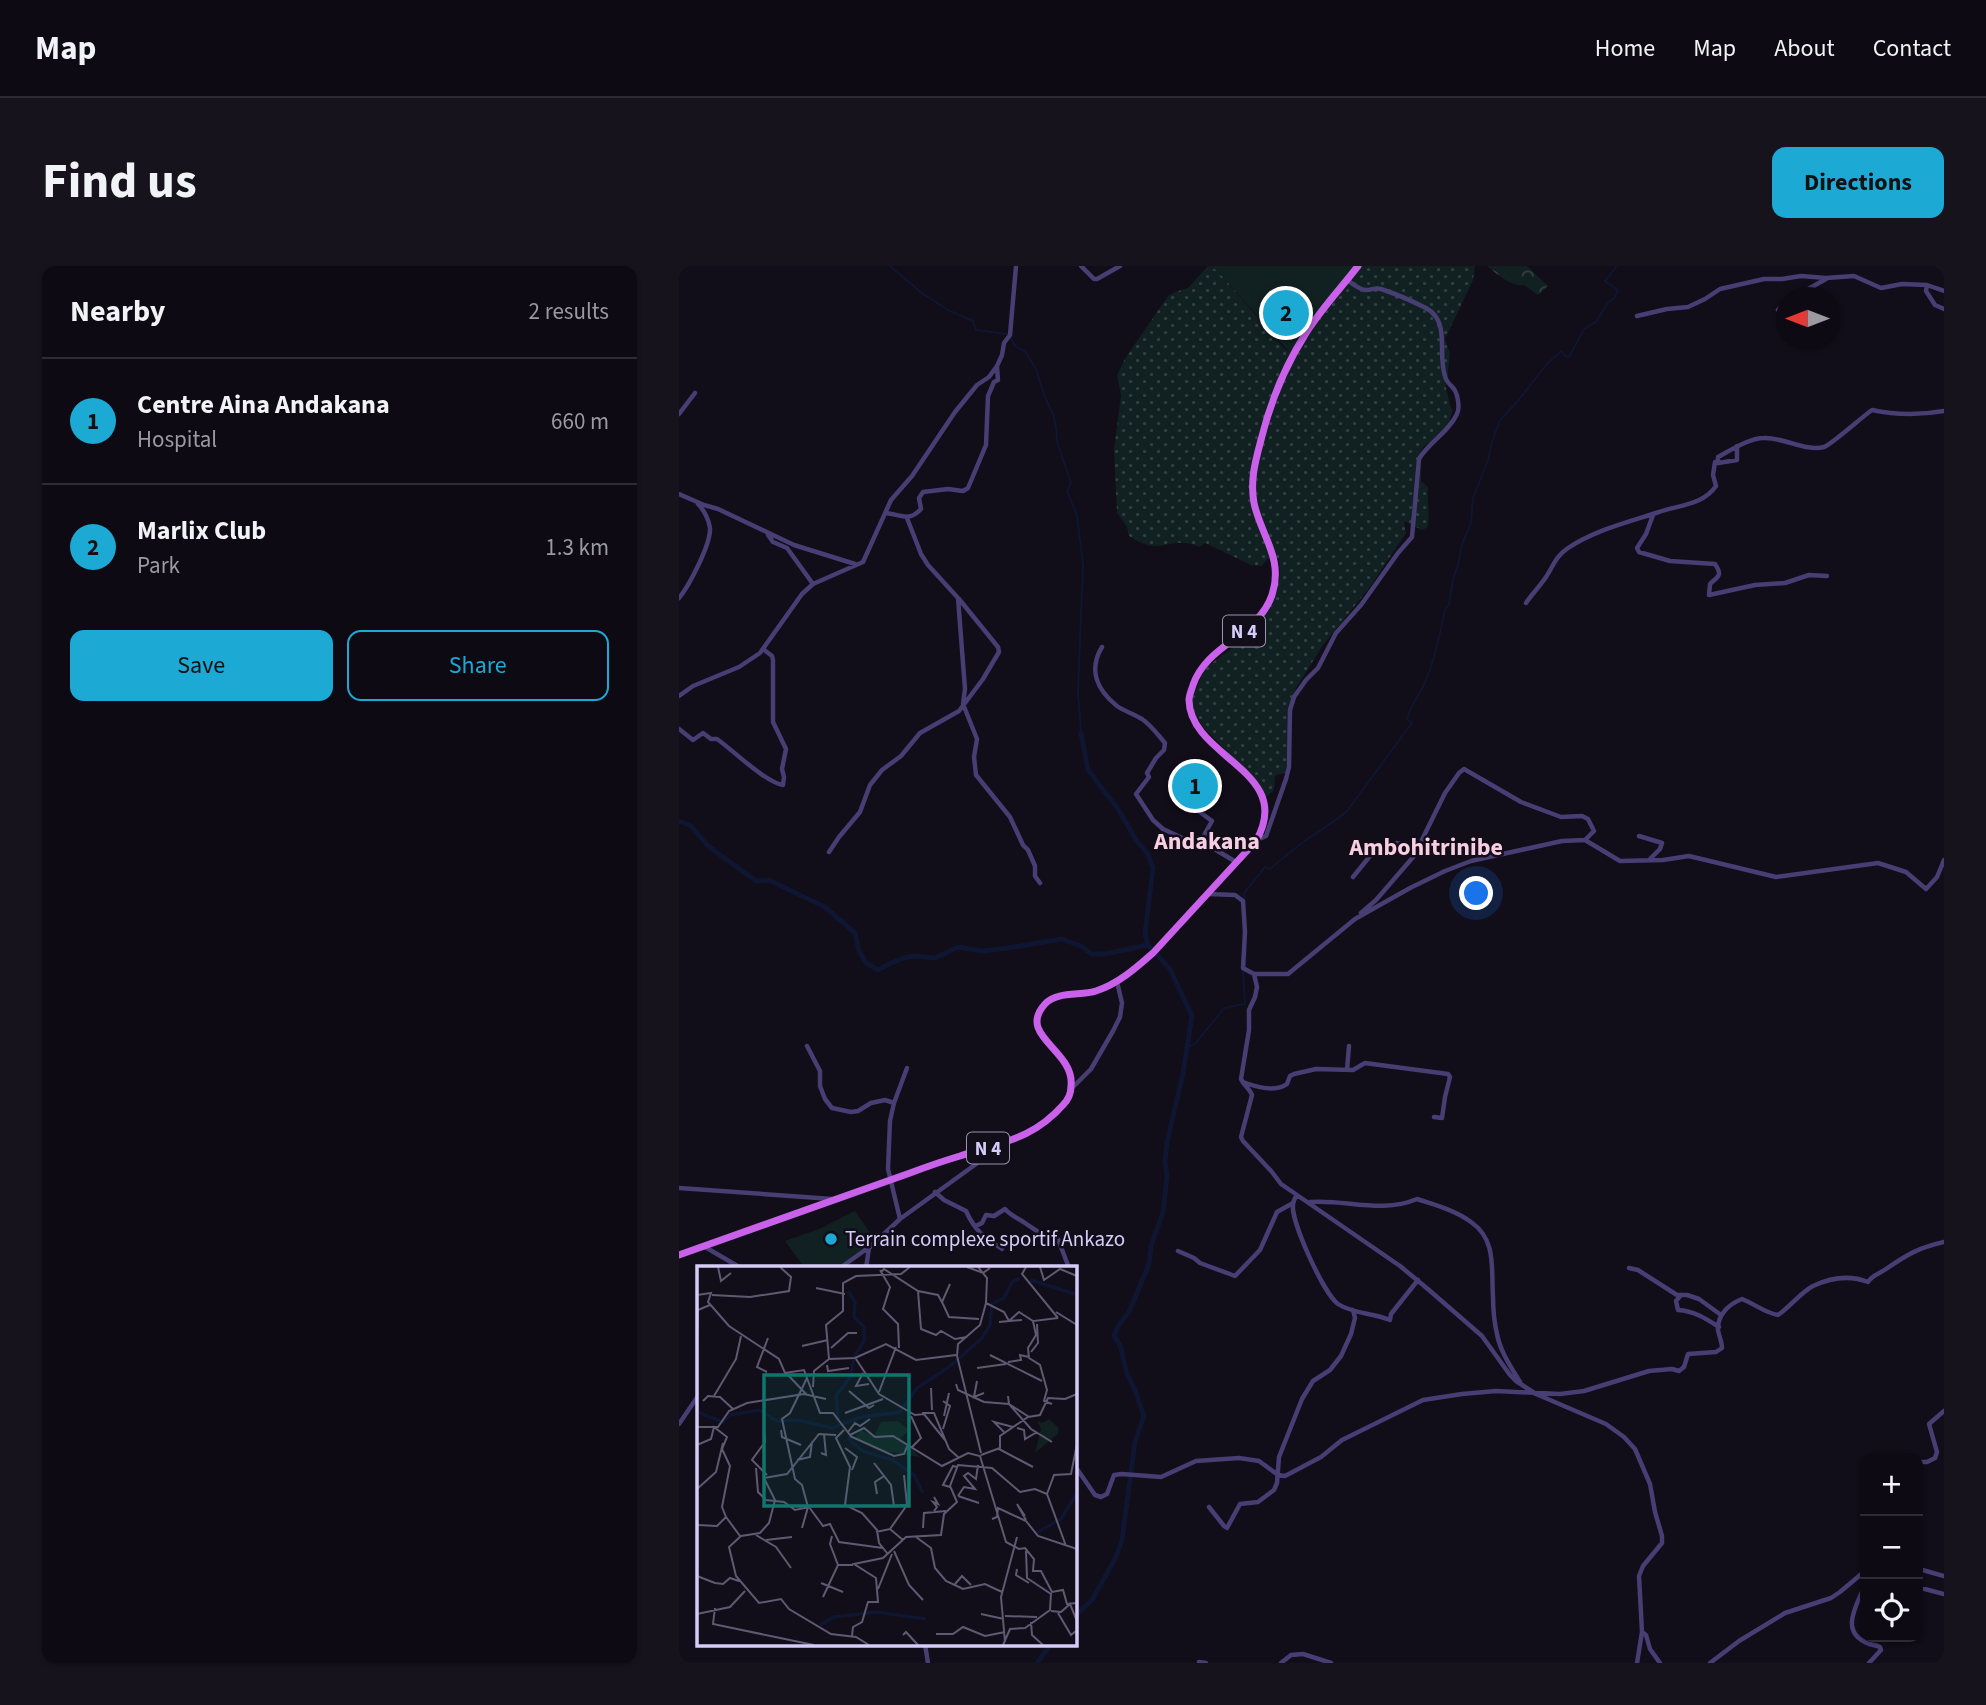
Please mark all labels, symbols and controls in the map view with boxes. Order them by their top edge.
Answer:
text: Map [35,25,96,72]
text: Home [1595,31,1655,66]
text: Map [1693,31,1736,66]
text: About [1774,31,1835,66]
text: Contact [1873,31,1951,66]
text: Find us [42,147,197,217]
button: Directions [1772,147,1944,218]
pin: 2 [1263,287,1309,339]
north arrow [1776,287,1839,350]
text: Nearby [70,290,165,333]
text: 2 results [529,295,609,328]
text: Centre Aina Andakana [137,386,390,423]
text: 1 [87,405,99,438]
text: 660 m [551,405,609,438]
text: Hospital [137,423,217,456]
text: Marlix Club [137,512,266,549]
text: 2 [87,531,99,564]
text: 1.3 km [545,531,609,564]
text: Park [137,549,180,582]
road number: N 4 [1223,616,1265,646]
button: Save [70,630,333,701]
button: Share [347,630,609,701]
pin: 1 [1172,760,1218,812]
district label: Andakana [1153,824,1260,859]
district label: Ambohitrinibe [1348,830,1503,865]
your location [1459,876,1493,910]
road number: N 4 [967,1132,1009,1164]
place label: Terrain complexe sportif Ankazo [845,1224,1125,1254]
marker: Terrain complexe sportif Ankazo [823,1231,839,1247]
inset map [697,1266,1076,1646]
map controls [1860,1453,1923,1642]
button: + [1860,1453,1923,1516]
button: − [1860,1516,1923,1579]
button: locate [1860,1579,1923,1642]

